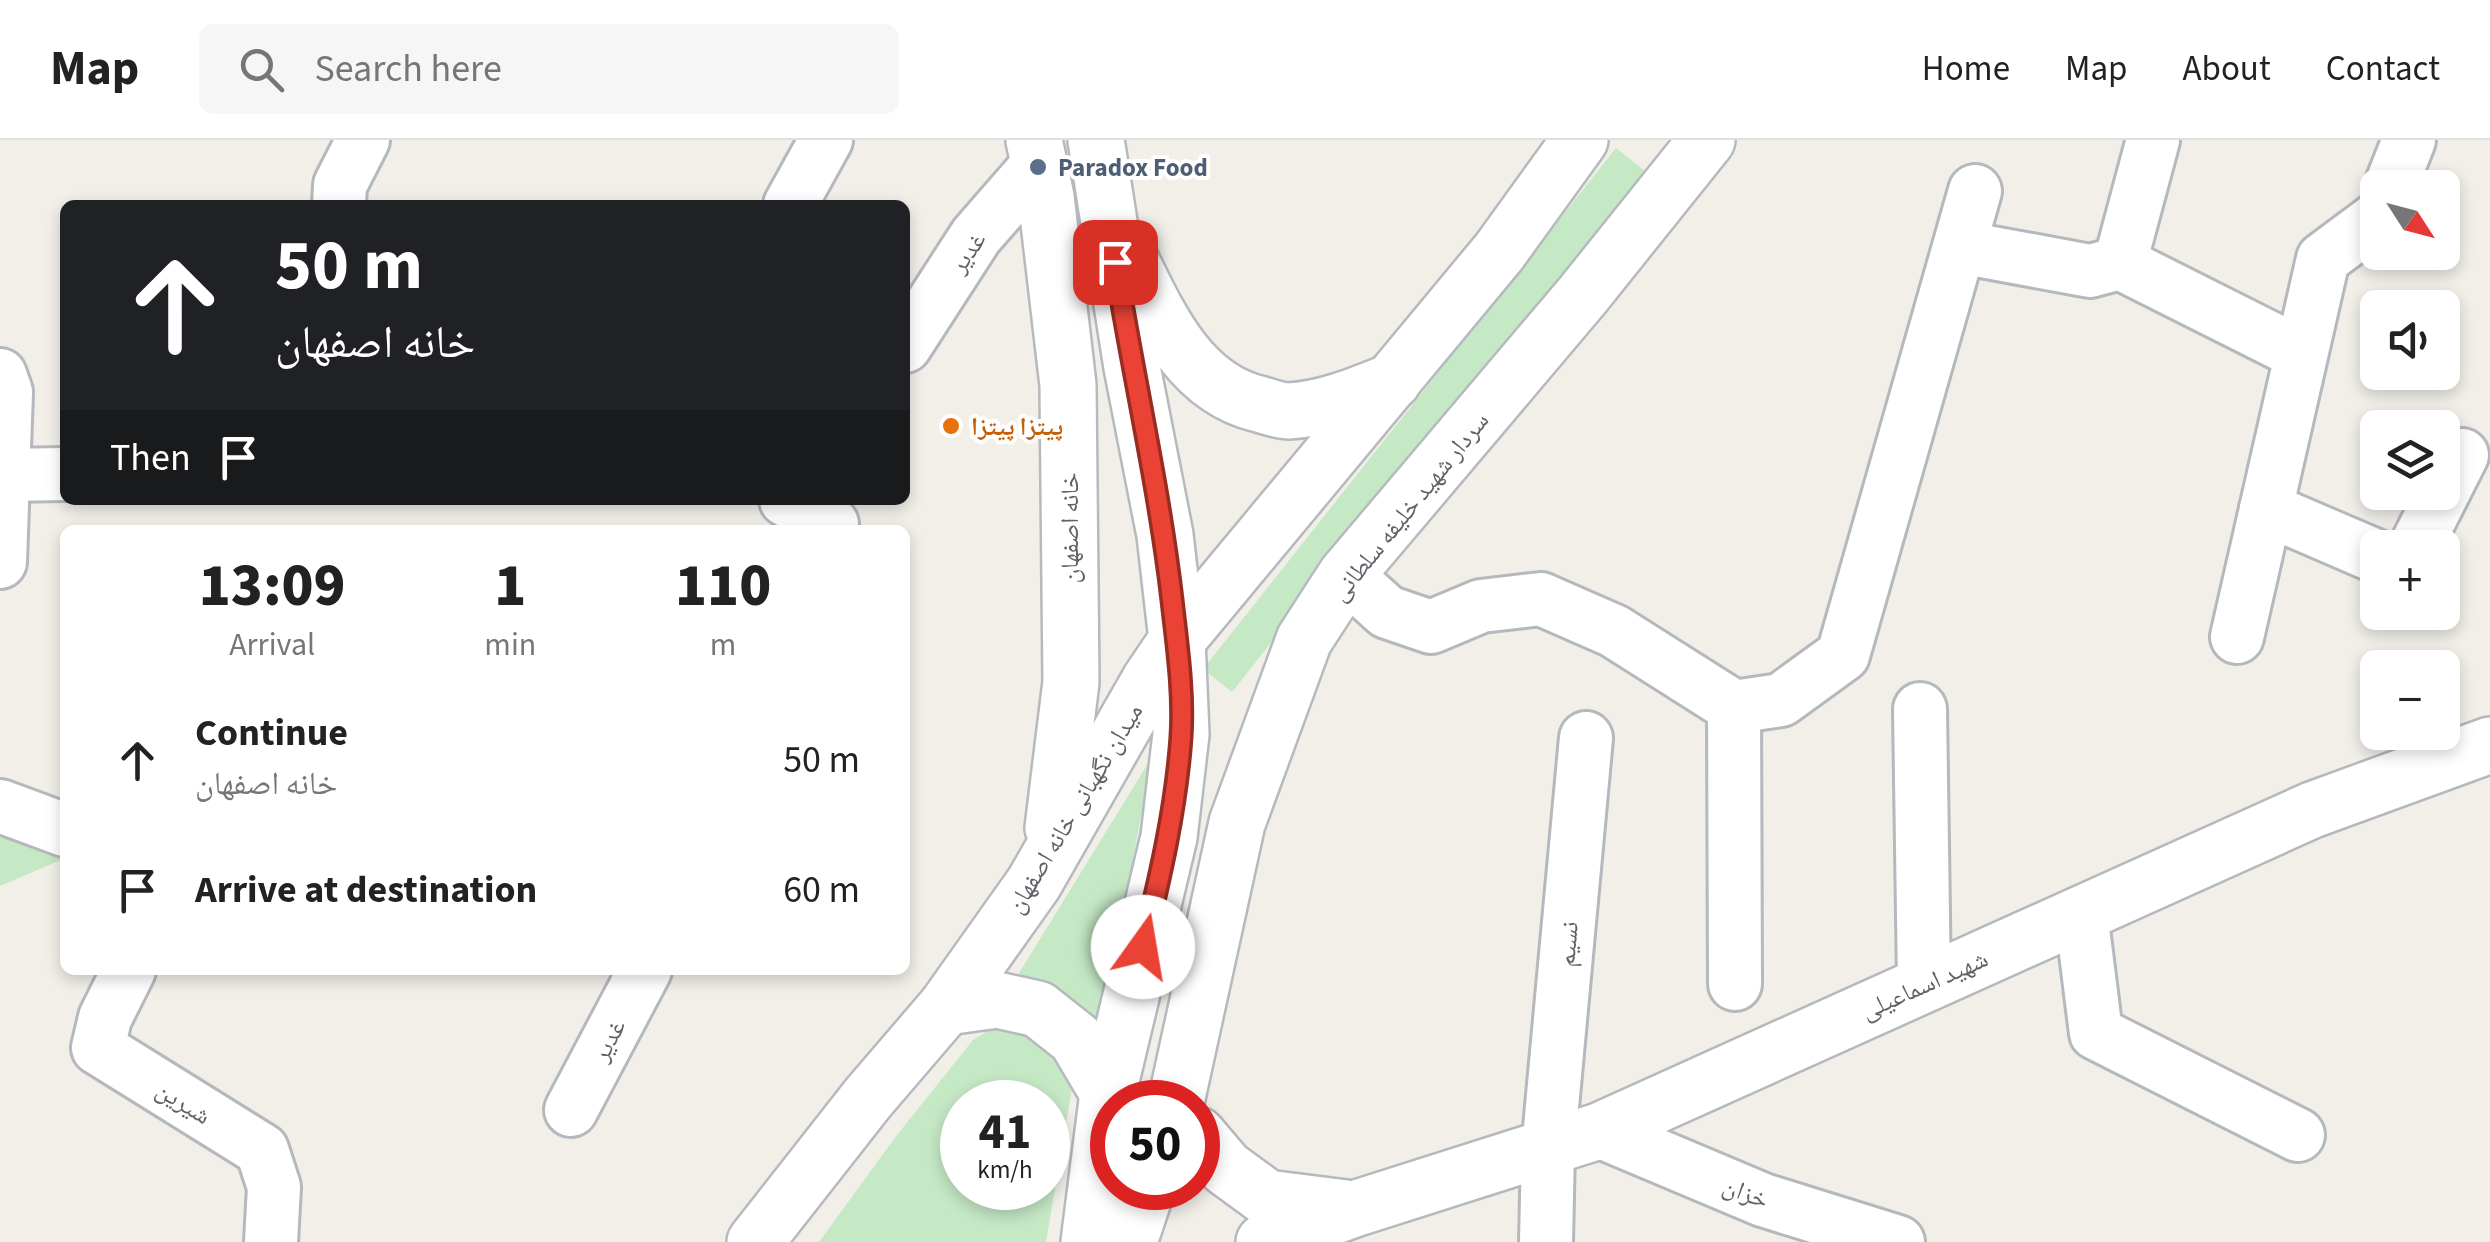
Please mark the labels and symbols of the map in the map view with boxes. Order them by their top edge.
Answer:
place label: Paradox Food [1058,150,1208,186]
marker: Paradox Food [1027,156,1049,178]
north arrow [2360,170,2460,270]
pin [1073,220,1158,305]
street label: غدیر [940,225,995,281]
street label: سردار شهید خلیفه سلطانی [1322,404,1498,609]
place label: پیتزا پیتزا [971,409,1063,445]
marker: پیتزا پیتزا [940,415,962,437]
street label: خانه اصفهان [1052,472,1088,584]
street label: میدان نگهبانی خانه اصفهان [998,697,1152,920]
position arrow [1091,895,1195,999]
street label: نسیم [1548,920,1588,968]
street label: شهید اسماعیلی [1855,941,1994,1029]
street label: غدیر [582,1013,635,1069]
street label: شیرین [149,1072,218,1134]
speed limit sign: 50 [1090,1080,1220,1210]
street label: خزان [1717,1168,1774,1218]

